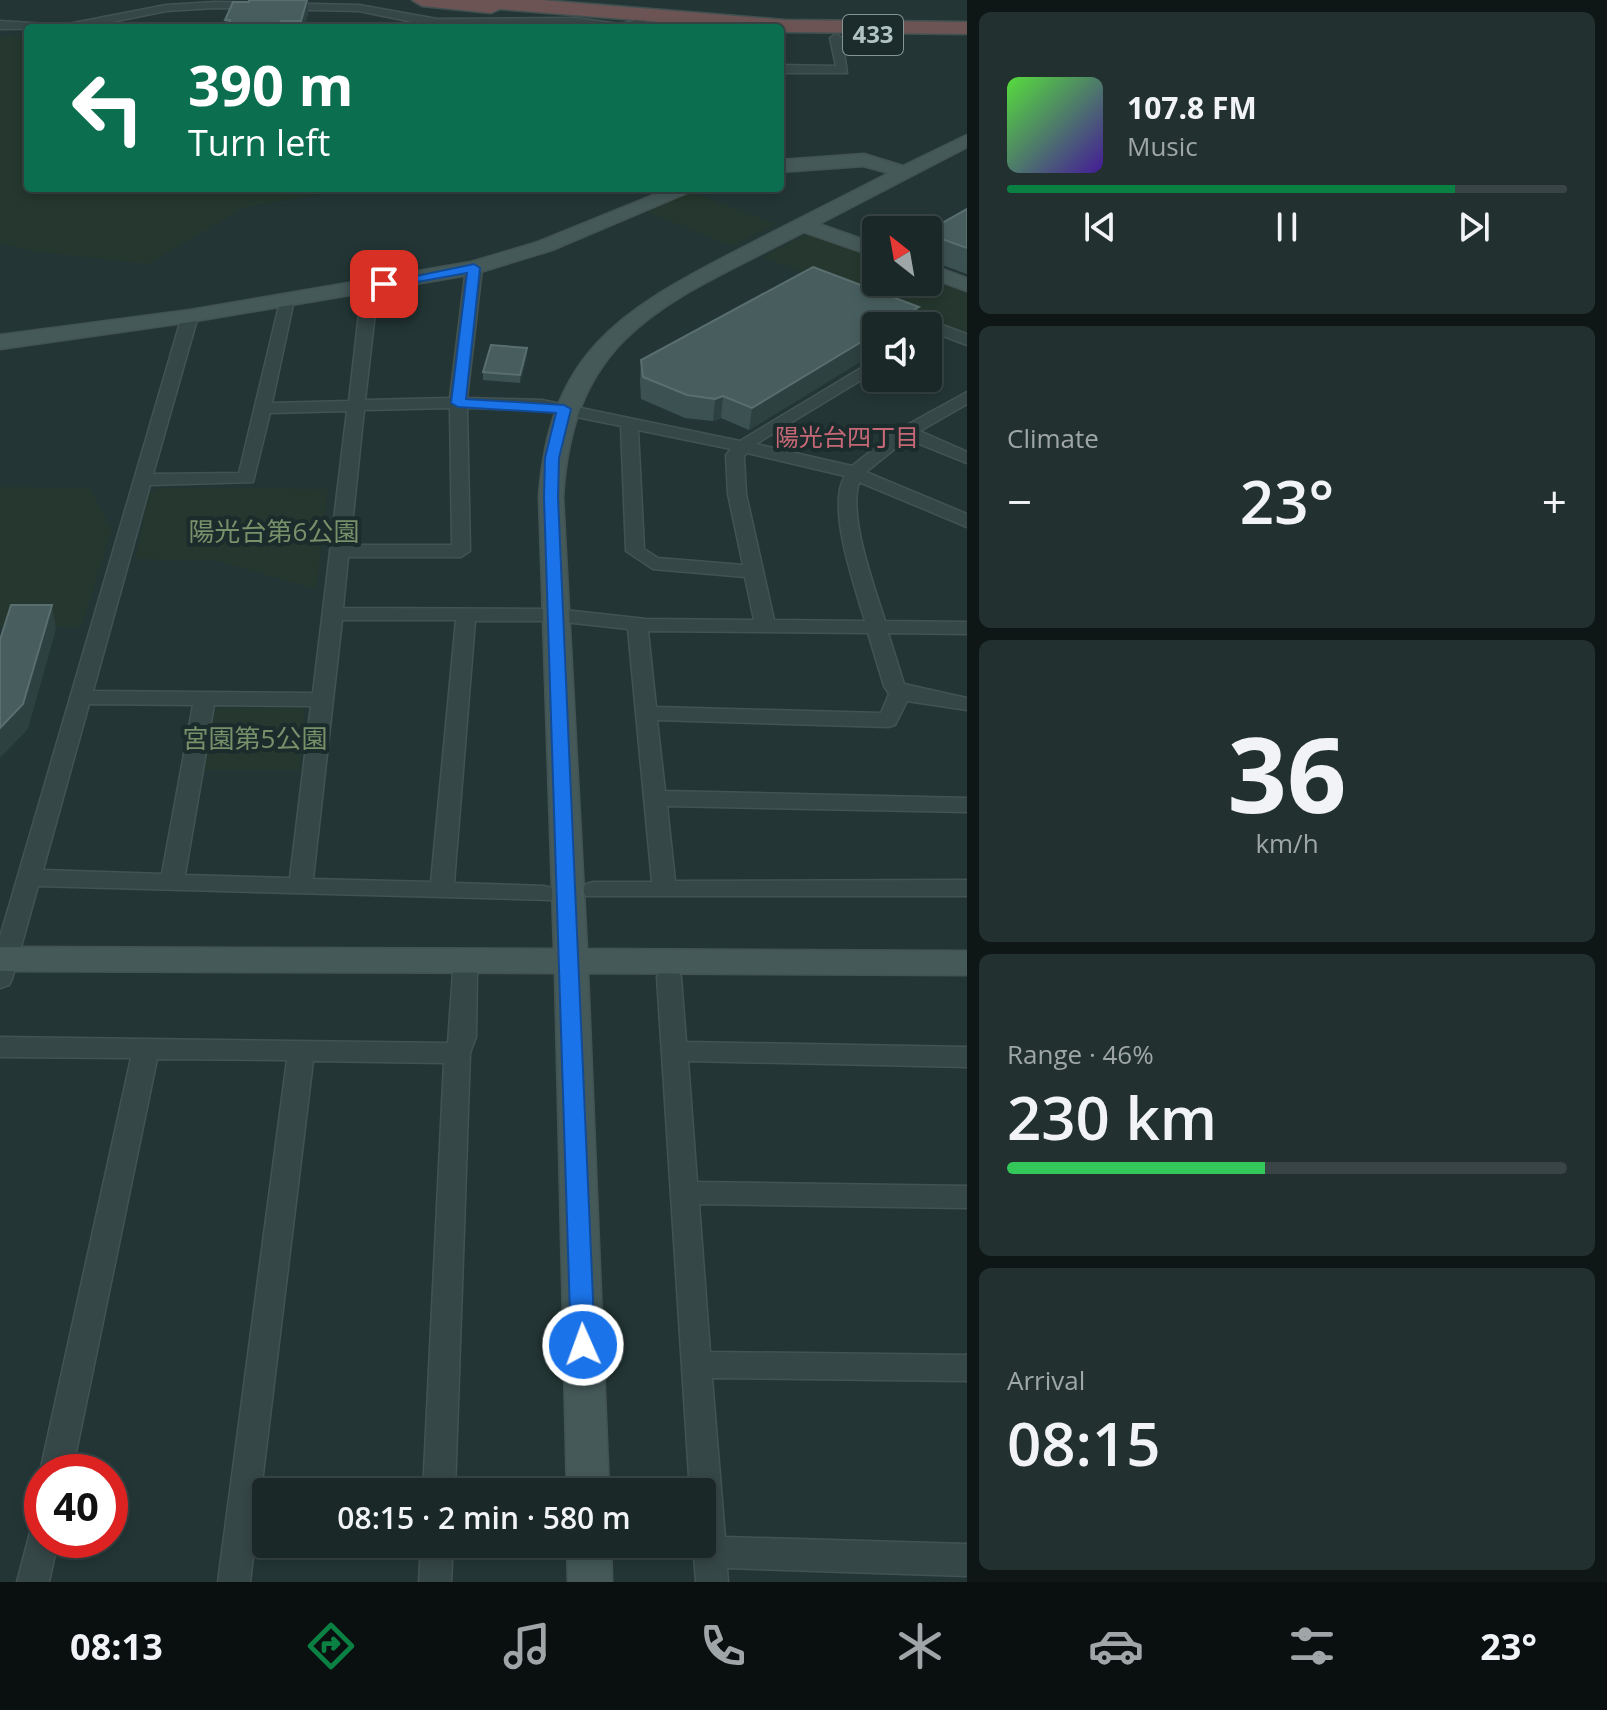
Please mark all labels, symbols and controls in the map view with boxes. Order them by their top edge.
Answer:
road number: 433 [843,15,903,55]
text: 390 m [188,46,354,122]
icon: left [56,56,160,160]
text: 107.8 FM [1127,87,1257,128]
text: Turn left [188,118,330,167]
text: Music [1127,128,1198,164]
icon: previous [1078,205,1122,249]
icon: pause [1265,205,1309,249]
icon: next [1452,205,1496,249]
north arrow [862,216,942,296]
map controls [862,216,942,392]
pin [350,250,418,318]
icon: arrive [362,262,406,306]
button: sound [862,312,942,392]
district label: 陽光台四丁目 [775,420,919,453]
text: Climate [1007,420,1099,456]
text: 23° [1240,460,1334,542]
text: − [1007,471,1032,531]
text: + [1542,471,1567,531]
park label: 陽光台第6公園 [189,513,359,549]
text: 36 [1228,702,1346,843]
park label: 宮園第5公園 [183,720,327,756]
text: km/h [1255,825,1319,861]
text: Range · 46% [1007,1036,1154,1072]
text: 230 km [1007,1076,1217,1158]
position arrow [541,1303,625,1387]
text: Arrival [1007,1362,1085,1398]
text: 08:15 [1007,1402,1161,1484]
speed limit sign: 40 [24,1454,128,1558]
text: 08:15 · 2 min · 580 m [337,1497,631,1538]
icon: directions [303,1618,359,1674]
icon: music [499,1618,555,1674]
icon: phone [695,1618,751,1674]
icon: climate [892,1618,948,1674]
icon: car [1088,1618,1144,1674]
icon: filters [1284,1618,1340,1674]
text: 08:13 [70,1622,163,1671]
text: 23° [1480,1622,1537,1671]

